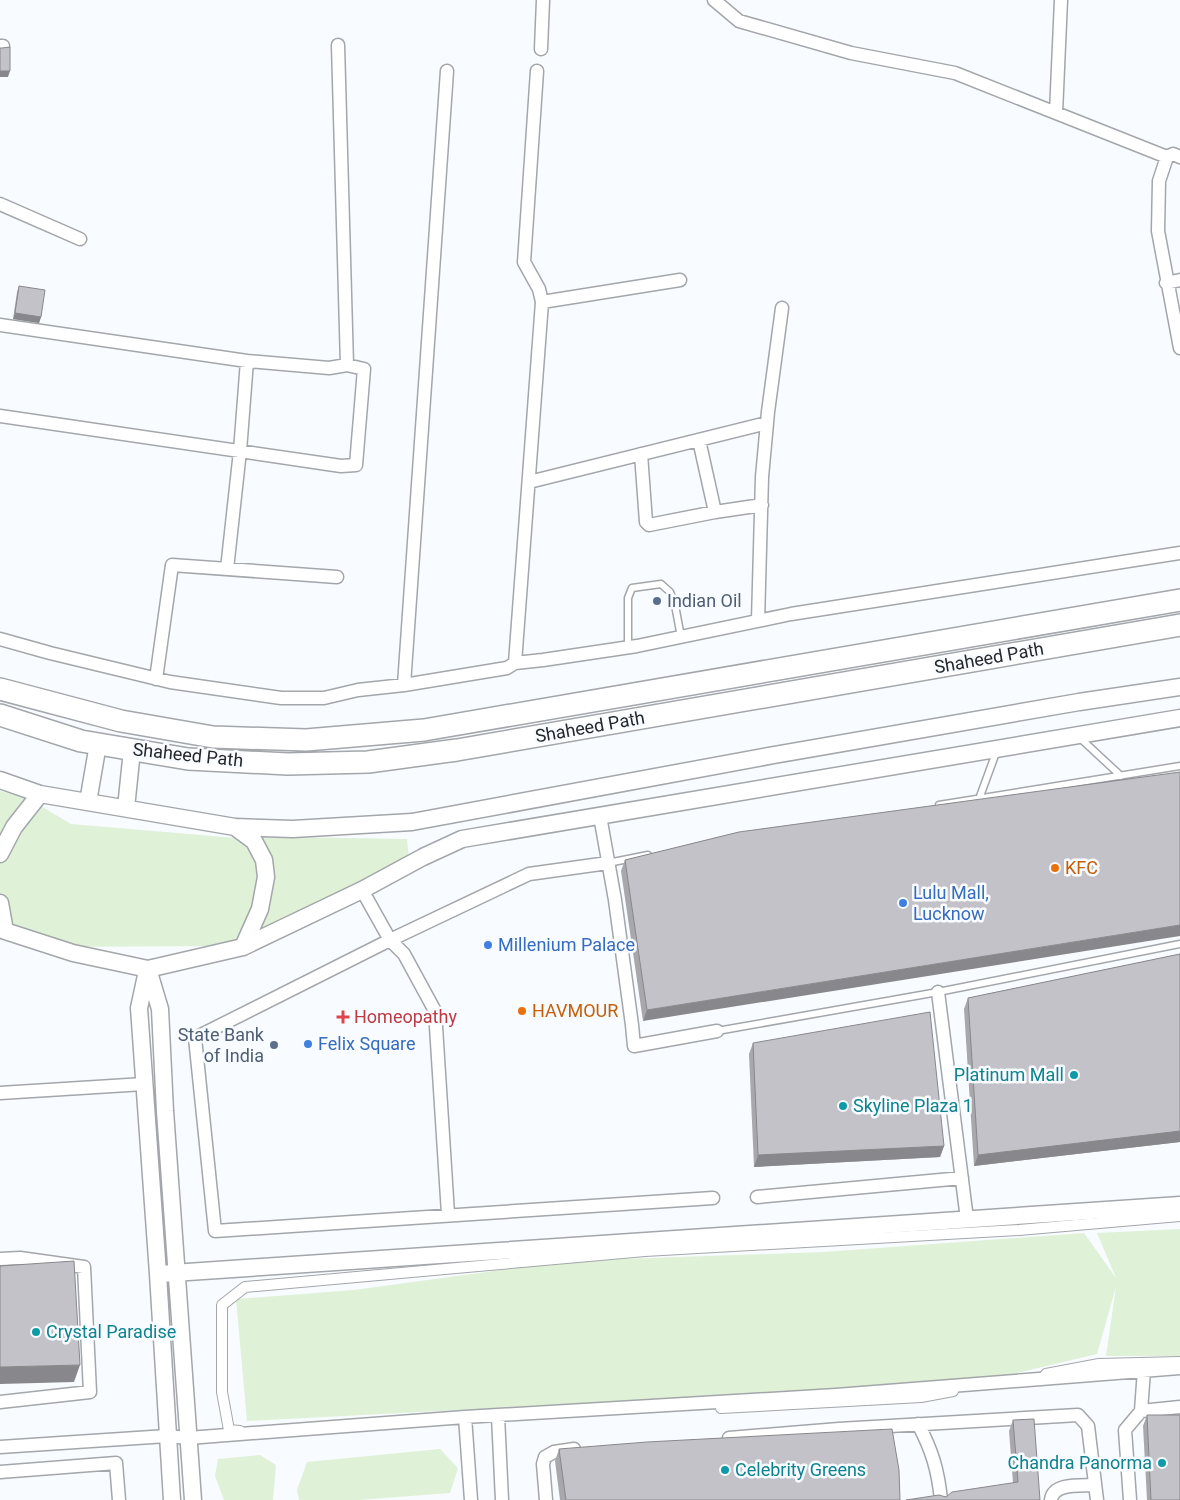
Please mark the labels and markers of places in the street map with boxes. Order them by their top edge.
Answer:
place label: Indian Oil [667,590,742,611]
marker: Indian Oil [651,595,663,607]
place label: KFC [1065,857,1098,878]
marker: KFC [1049,862,1061,874]
place label: Lulu Mall, Lucknow [913,882,989,924]
marker: Lulu Mall, Lucknow [897,897,909,909]
place label: Millenium Palace [498,934,635,955]
marker: Millenium Palace [482,939,494,951]
place label: HAVMOUR [532,1000,618,1021]
marker: HAVMOUR [516,1005,528,1017]
place label: Homeopathy [354,1006,457,1027]
marker: Homeopathy [336,1010,350,1024]
place label: State Bank of India [178,1024,265,1066]
place label: Felix Square [318,1033,416,1054]
marker: Felix Square [302,1038,314,1050]
marker: State Bank of India [268,1039,280,1051]
place label: Platinum Mall [954,1064,1064,1085]
marker: Platinum Mall [1068,1069,1080,1081]
place label: Skyline Plaza 1 [853,1095,973,1116]
marker: Skyline Plaza 1 [837,1100,849,1112]
place label: Crystal Paradise [46,1321,176,1342]
marker: Crystal Paradise [30,1326,42,1338]
place label: Chandra Panorma [1008,1452,1152,1473]
marker: Chandra Panorma [1156,1457,1168,1469]
place label: Celebrity Greens [735,1459,866,1480]
marker: Celebrity Greens [719,1464,731,1476]

